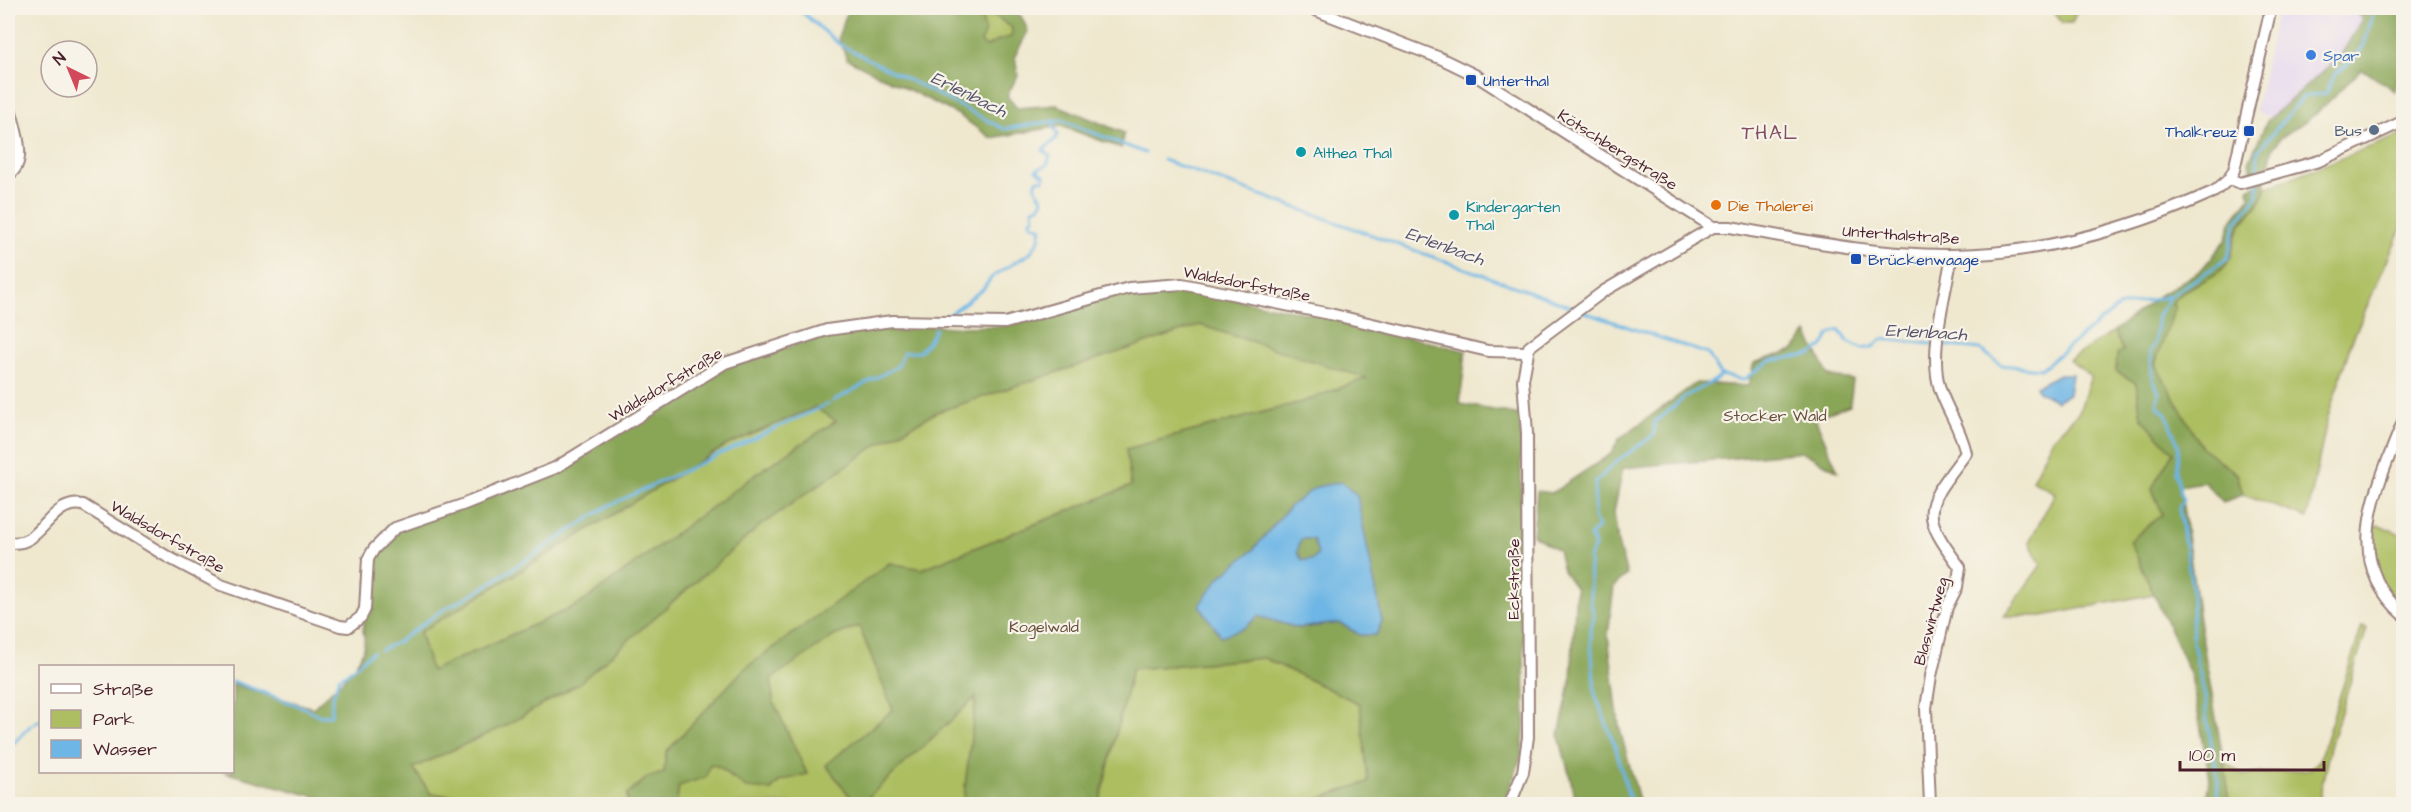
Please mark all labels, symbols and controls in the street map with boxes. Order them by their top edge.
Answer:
north arrow [39,39,99,99]
place label: Spar [2323,45,2359,67]
text: N [48,47,71,70]
marker: Spar [2304,48,2318,62]
water label: Erlenbach [927,65,1012,124]
place label: Unterthal [1483,70,1549,92]
marker: Unterthal [1464,73,1478,87]
street label: Kötschbergstraße [1553,104,1682,197]
district label: THAL [1741,119,1799,147]
place label: Bus [2334,120,2362,142]
place label: Thalkreuz [2165,121,2237,143]
marker: Bus [2367,123,2381,137]
marker: Thalkreuz [2242,124,2256,138]
place label: Althea Thal [1313,142,1392,164]
marker: Althea Thal [1294,145,1308,159]
place label: Die Thalerei [1728,195,1814,217]
place label: Kindergarten Thal [1466,196,1560,236]
marker: Die Thalerei [1709,198,1723,212]
marker: Kindergarten Thal [1447,208,1461,222]
street label: Unterthalstraße [1842,220,1961,250]
water label: Erlenbach [1402,221,1489,273]
place label: Brückenwaage [1868,249,1979,272]
marker: Brückenwaage [1849,252,1863,266]
street label: Waldsdorfstraße [1181,261,1313,307]
water label: Erlenbach [1885,318,1969,347]
street label: Waldsdorfstraße [605,342,727,427]
park label: Stocker Wald [1723,405,1827,427]
street label: Waldsdorfstraße [106,495,229,579]
street label: Eckstraße [1503,538,1525,619]
street label: Blaswirtweg [1909,575,1954,668]
park label: Kogelwald [1009,616,1079,639]
legend [39,665,234,773]
text: Straße [93,677,154,702]
text: Park [93,707,135,732]
scale bar [2180,734,2324,772]
text: Wasser [93,737,157,762]
text: 100 m [2189,743,2235,768]

